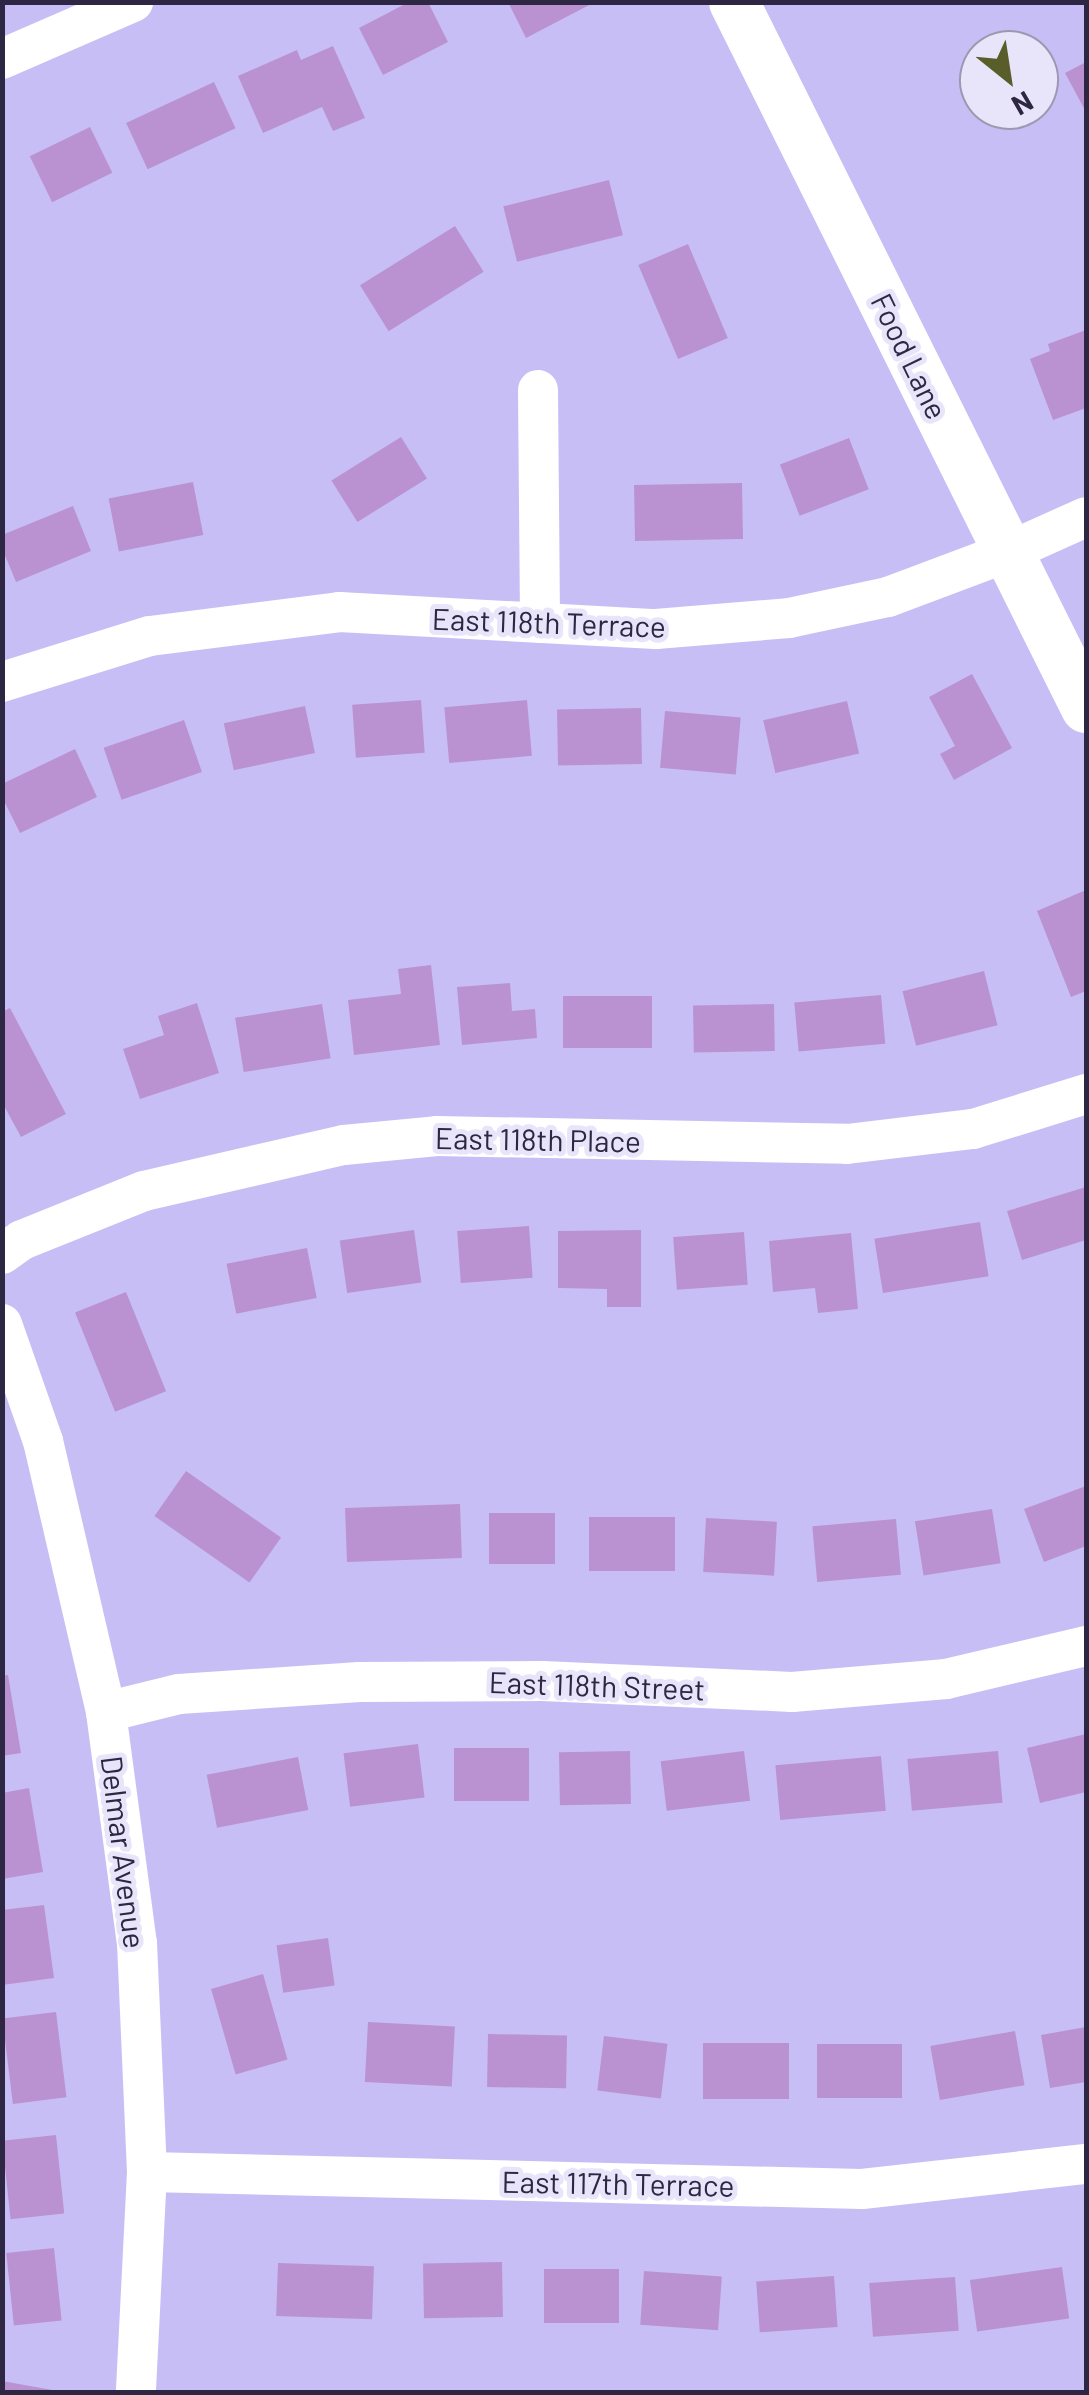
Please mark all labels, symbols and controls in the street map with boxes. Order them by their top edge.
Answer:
north arrow [959,30,1059,130]
text: N [1006,85,1040,124]
street label: Food Lane [864,287,956,425]
street label: East 118th Terrace [431,600,667,644]
street label: East 118th Place [435,1119,641,1159]
street label: East 118th Street [488,1663,706,1707]
street label: Delmar Avenue [94,1754,154,1950]
street label: East 117th Terrace [501,2163,735,2203]

